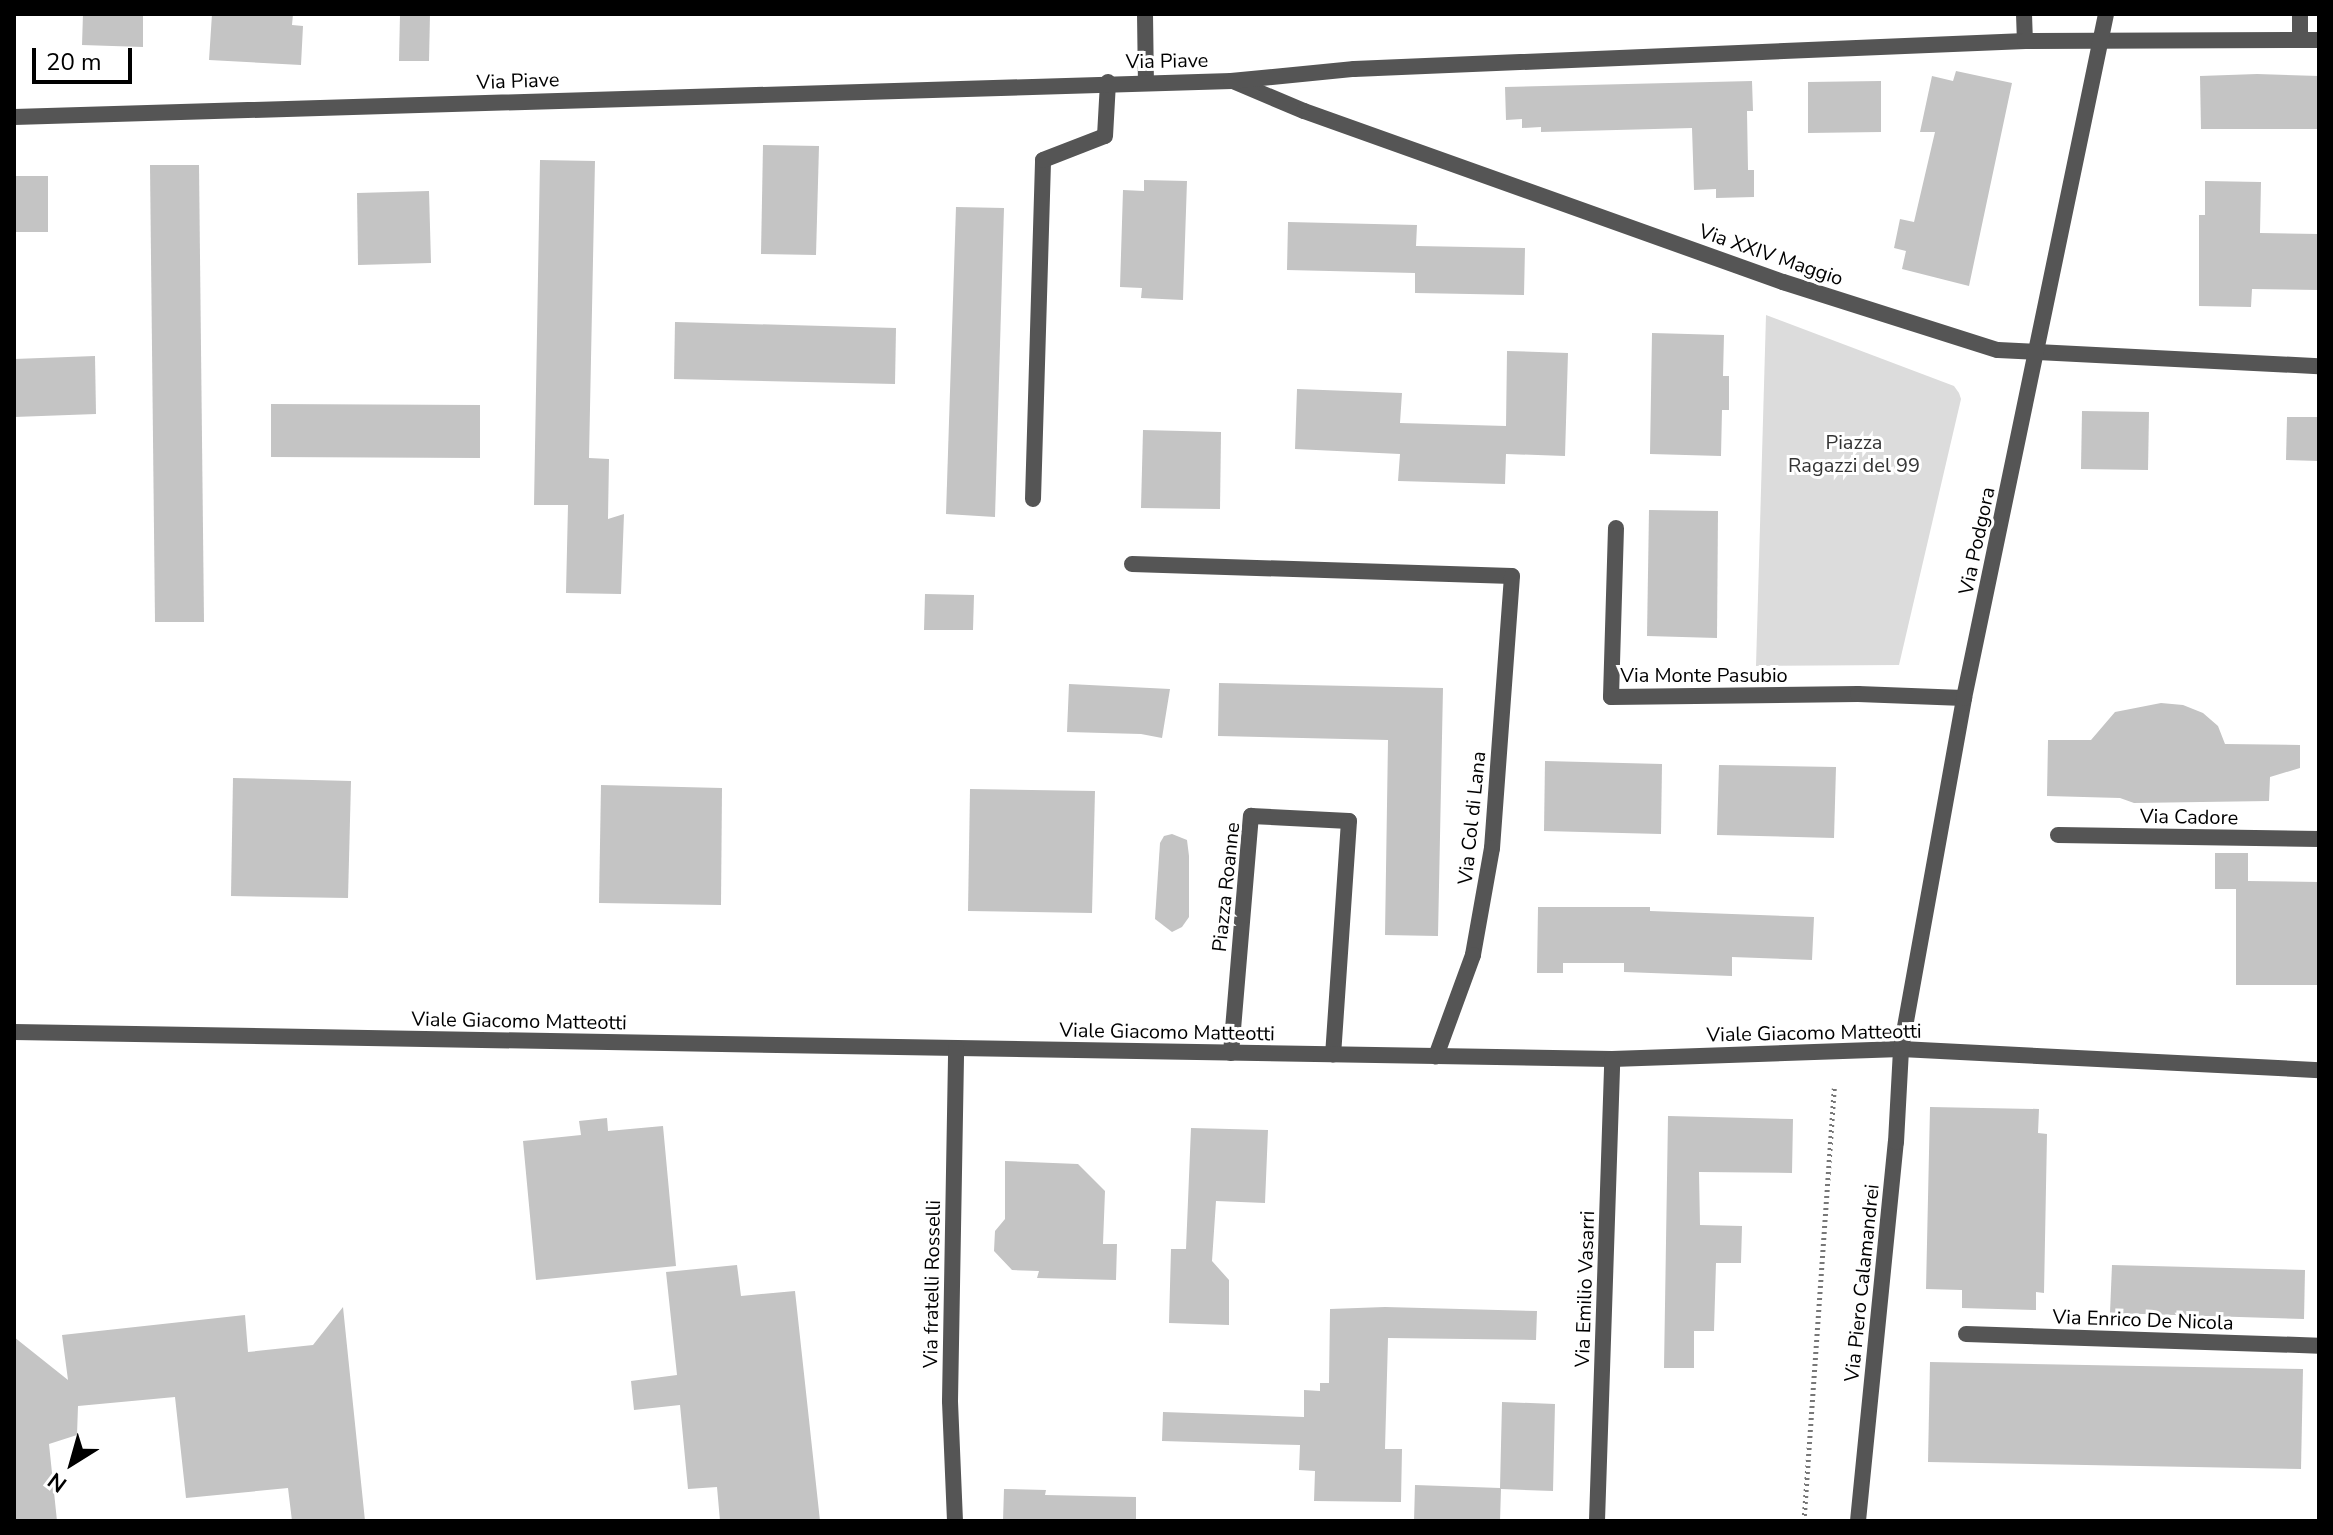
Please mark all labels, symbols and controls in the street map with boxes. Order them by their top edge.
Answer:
scale bar [36,32,136,82]
text: 20 m [46,46,102,78]
street label: Via Piave [1125,48,1209,74]
street label: Via Piave [476,68,560,94]
street label: Via XXIV Maggio [1696,219,1846,291]
park label: Piazza Ragazzi del 99 [1788,430,1920,477]
street label: Via Podgora [1954,485,2000,597]
street label: Via Monte Pasubio [1620,663,1788,687]
street label: Via Col di Lana [1453,750,1491,886]
street label: Via Cadore [2140,804,2238,830]
street label: Piazza Roanne [1207,821,1245,953]
street label: Viale Giacomo Matteotti [411,1007,627,1035]
street label: Viale Giacomo Matteotti [1059,1018,1275,1046]
street label: Viale Giacomo Matteotti [1706,1019,1922,1047]
street label: Via Piero Calamandrei [1840,1183,1884,1383]
street label: Via fratelli Rosselli [919,1200,945,1368]
street label: Via Emilio Vasarri [1570,1210,1600,1368]
street label: Via Enrico De Nicola [2052,1305,2234,1335]
north arrow [32,1423,112,1503]
text: N [42,1465,73,1499]

